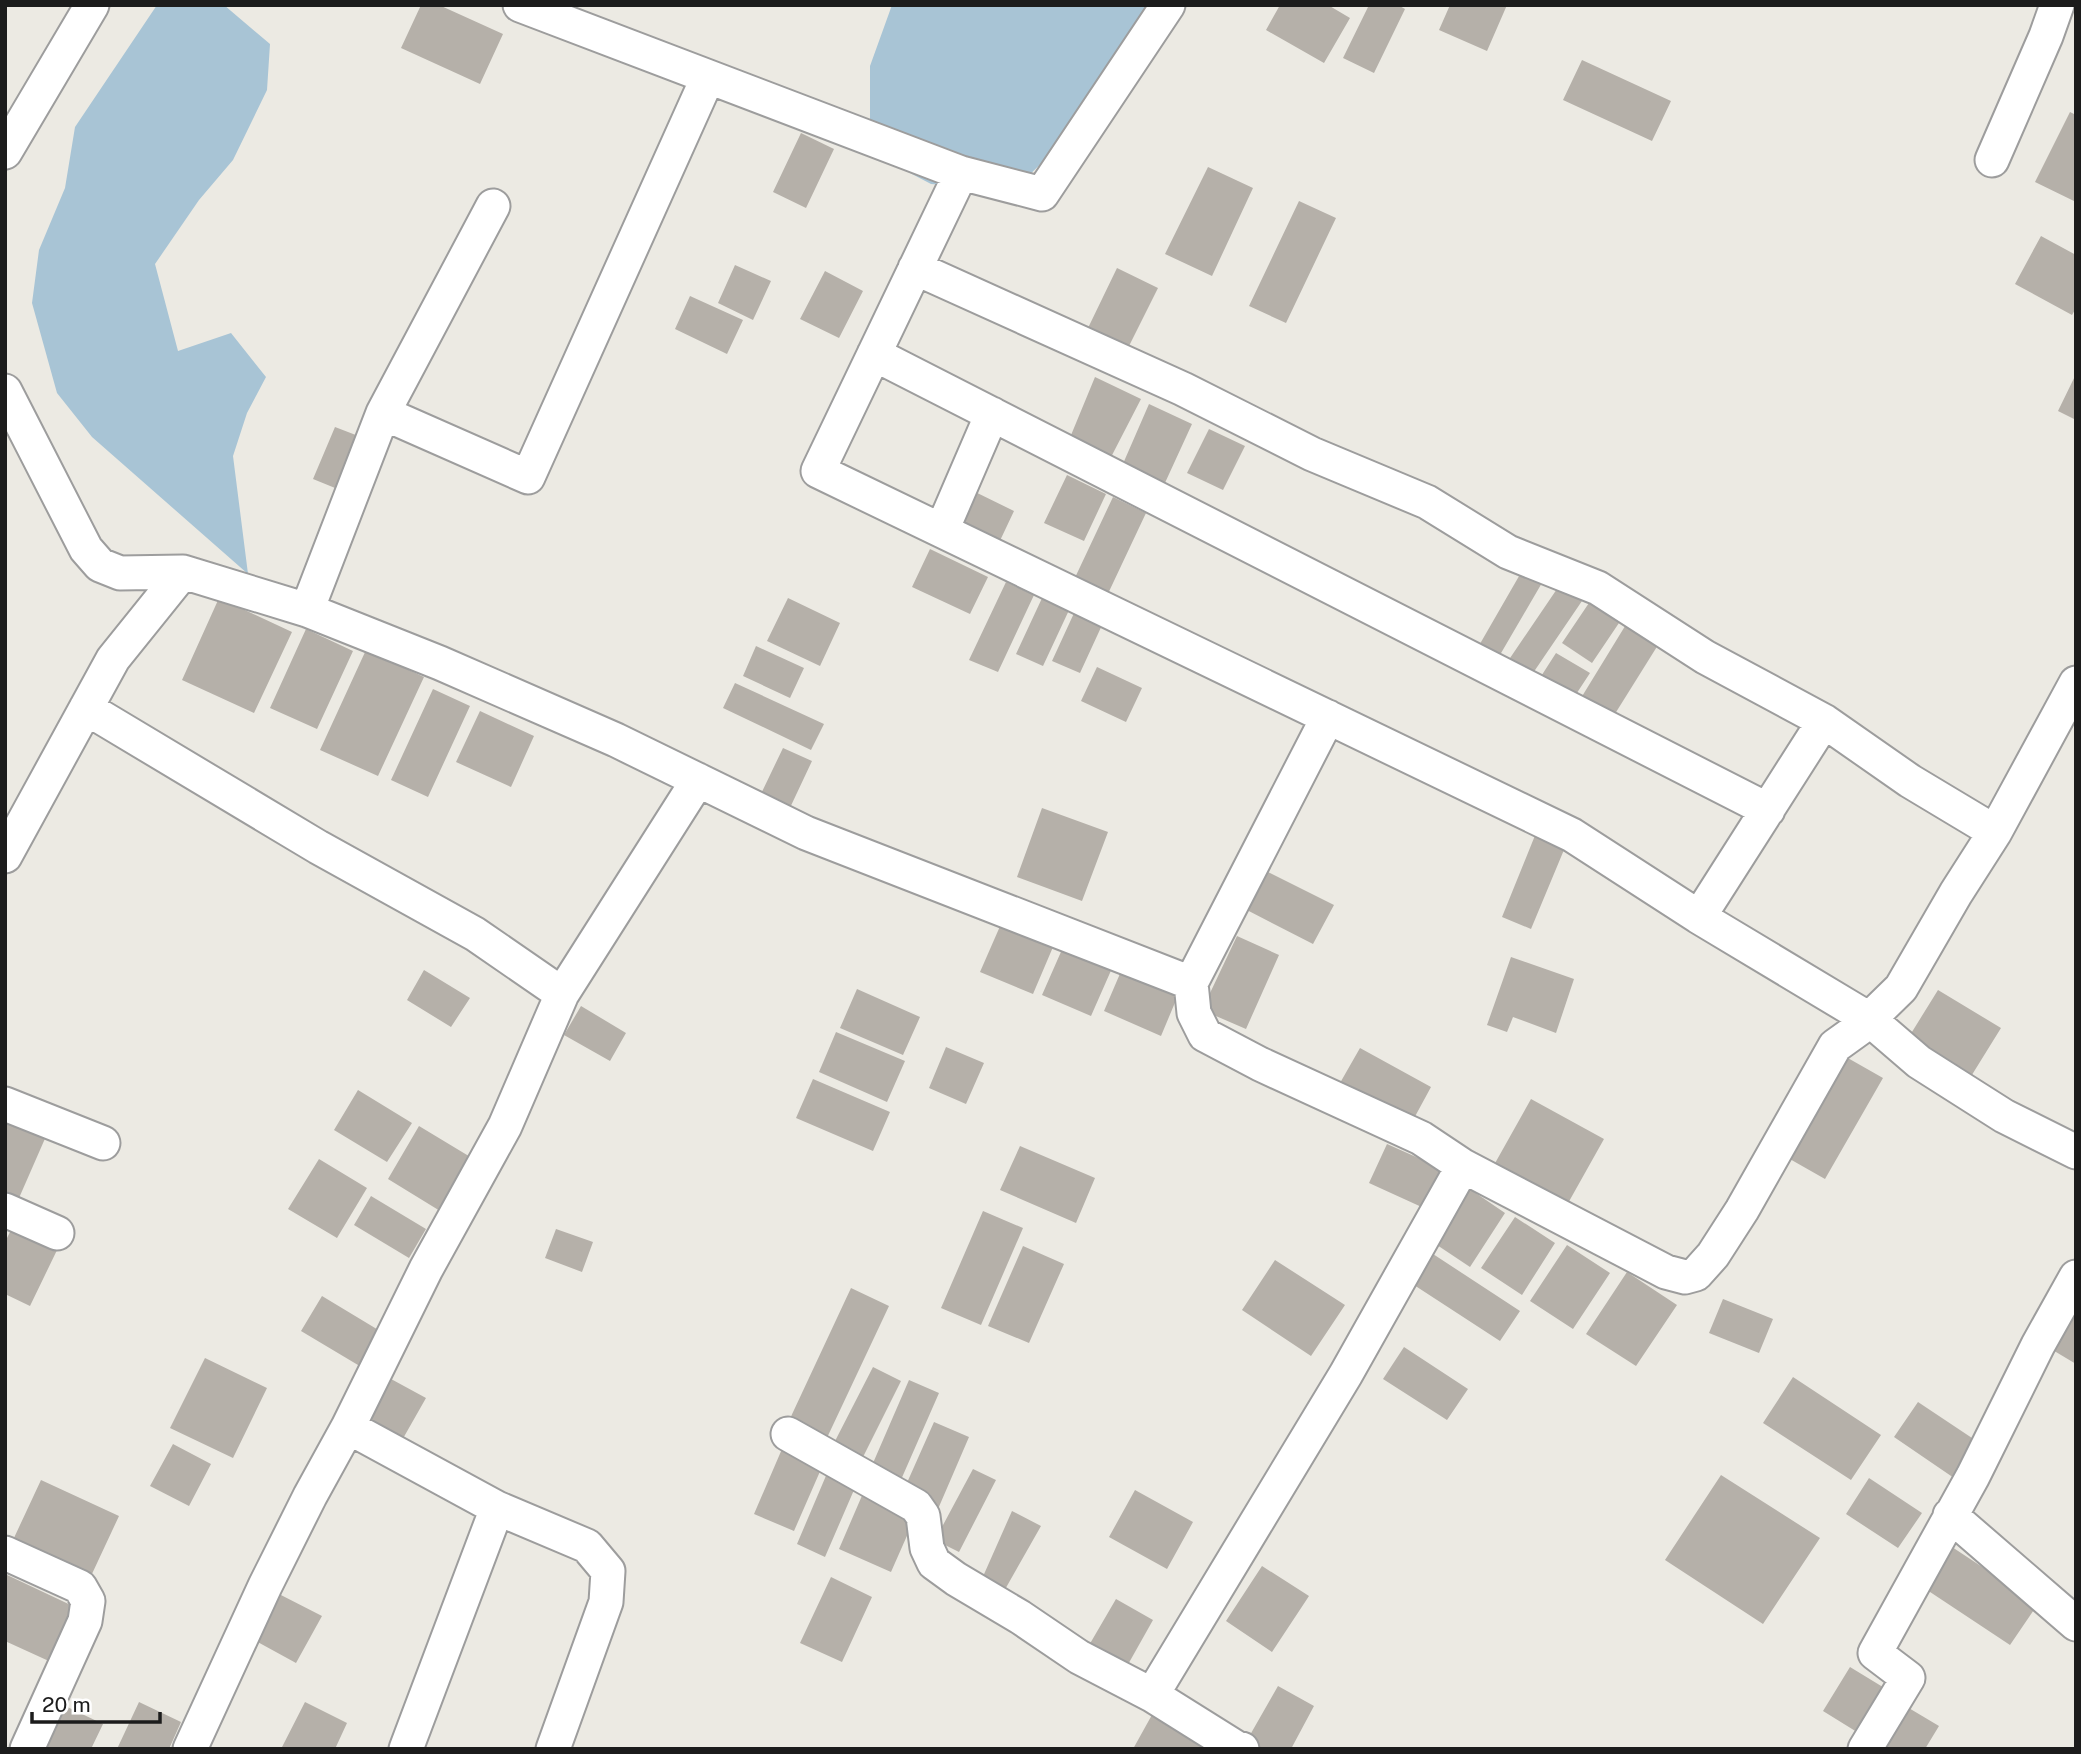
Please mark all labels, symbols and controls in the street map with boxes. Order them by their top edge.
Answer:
scale bar [32,1680,159,1724]
text: 20 m [42,1692,91,1717]

